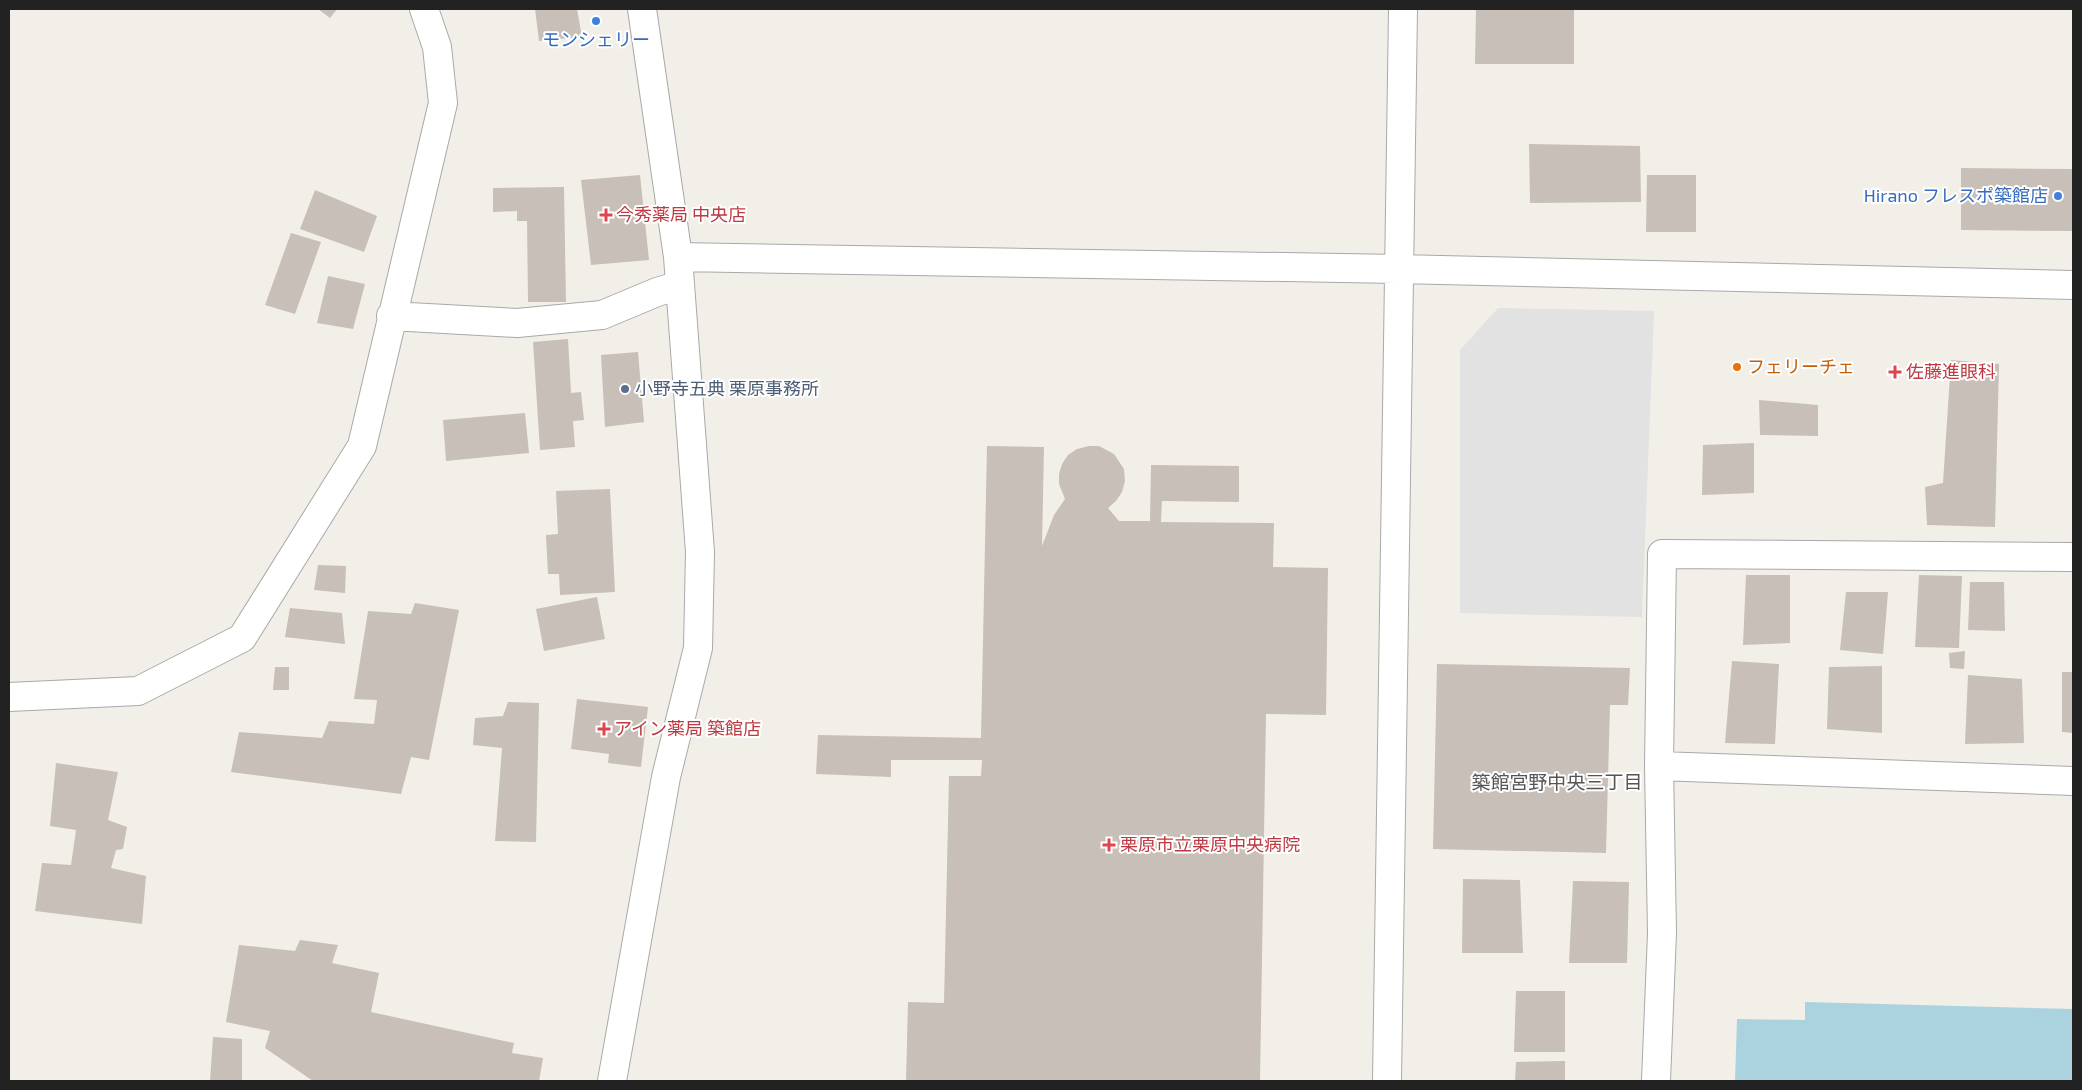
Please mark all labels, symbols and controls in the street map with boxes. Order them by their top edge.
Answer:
marker: モンシェリー [590,15,602,27]
place label: モンシェリー [542,28,650,50]
place label: Hirano フレスポ築館店 [1864,184,2048,206]
marker: Hirano フレスポ築館店 [2052,190,2064,202]
place label: 今秀薬局 中央店 [616,203,746,225]
marker: 今秀薬局 中央店 [600,209,612,221]
place label: フェリーチェ [1747,355,1855,377]
place label: 佐藤進眼科 [1906,360,1996,382]
marker: フェリーチェ [1731,361,1743,373]
marker: 佐藤進眼科 [1888,365,1902,379]
place label: 小野寺五典 栗原事務所 [635,377,819,399]
marker: 小野寺五典 栗原事務所 [619,383,631,395]
place label: アイン薬局 築館店 [614,717,761,739]
marker: アイン薬局 築館店 [598,723,610,735]
district label: 築館宮野中央三丁目 [1471,770,1643,793]
place label: 栗原市立栗原中央病院 [1120,833,1300,855]
marker: 栗原市立栗原中央病院 [1102,838,1116,852]

